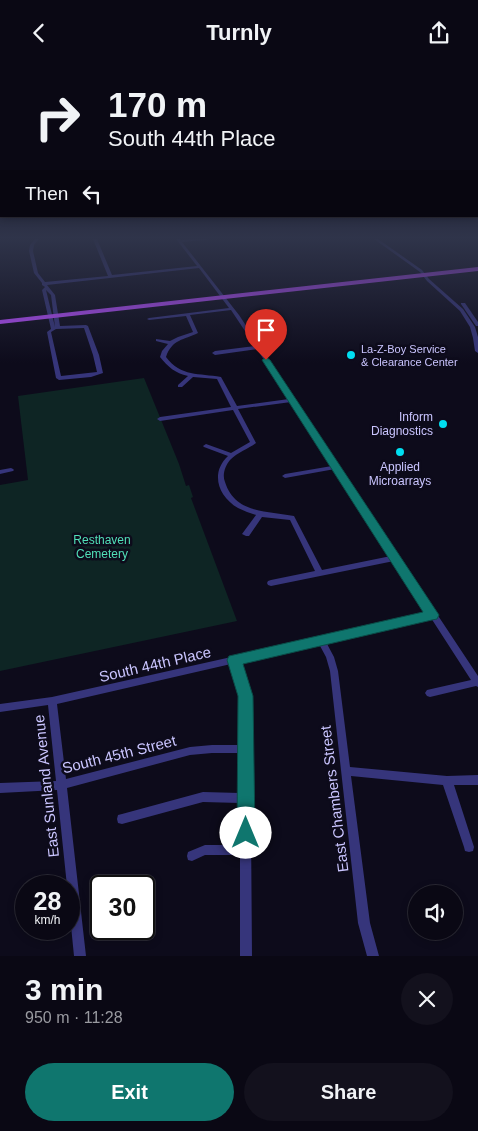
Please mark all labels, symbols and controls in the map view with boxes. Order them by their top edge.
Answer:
icon: back [25,19,53,47]
icon: share [425,19,453,47]
text: Turnly [206,20,272,45]
icon: right [25,85,90,150]
text: 170 m [108,85,207,124]
text: South 44th Place [108,126,276,151]
icon: left [78,180,106,208]
text: Then [25,183,68,204]
pin [245,309,287,360]
icon: arrive [252,316,280,344]
place label: La-Z-Boy Service & Clearance Center [361,343,458,368]
marker: La-Z-Boy Service & Clearance Center [345,349,357,361]
place label: Inform Diagnostics [371,410,433,438]
marker: Inform Diagnostics [437,418,449,430]
marker: Applied Microarrays [394,446,406,458]
place label: Applied Microarrays [369,460,431,488]
park label: Resthaven Cemetery [73,533,131,561]
street label: South 44th Place [97,643,213,685]
street label: East Sunland Avenue [30,714,62,858]
street label: East Chambers Street [316,724,351,873]
street label: South 45th Street [60,731,179,776]
position arrow [219,806,271,858]
speed limit sign: 30 [90,875,155,940]
map controls [408,885,463,940]
button: sound [408,885,463,940]
text: 28 [34,887,61,915]
text: km/h [34,913,61,927]
text: 3 min [25,973,103,1006]
button: close [401,973,453,1025]
text: 950 m · 11:28 [25,1009,123,1026]
button: Exit [25,1063,234,1121]
button: Share [244,1063,453,1121]

